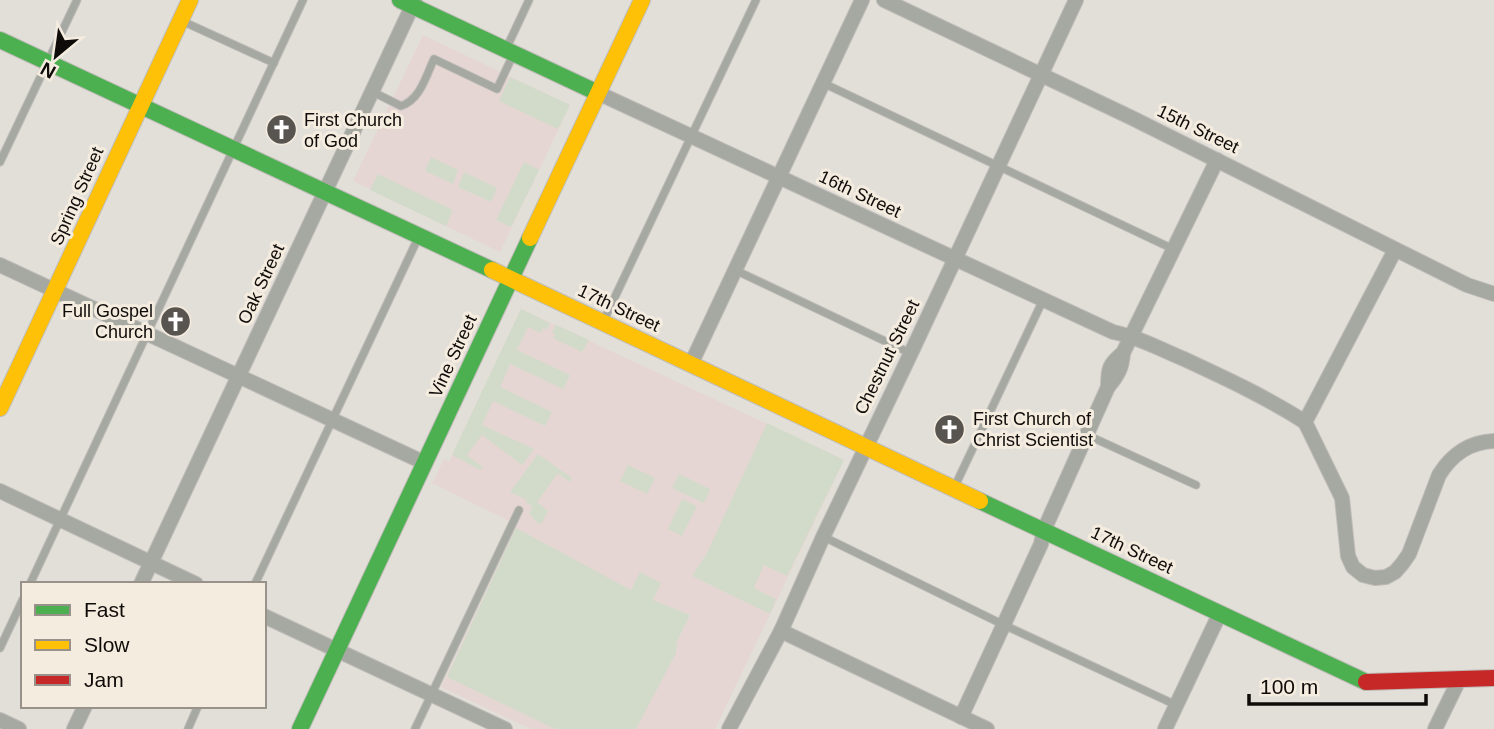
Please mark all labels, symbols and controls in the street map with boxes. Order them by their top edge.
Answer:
north arrow [21,21,91,91]
text: N [37,58,59,83]
street label: 15th Street [1154,101,1242,157]
place label: First Church of God [304,110,402,151]
church icon: First Church of God [264,113,298,147]
street label: Spring Street [46,144,108,248]
street label: 16th Street [816,166,904,222]
street label: Oak Street [234,241,288,327]
street label: 17th Street [575,280,663,336]
street label: Chestnut Street [851,296,923,418]
place label: Full Gospel Church [62,301,153,342]
church icon: Full Gospel Church [159,304,193,338]
street label: Vine Street [425,312,481,400]
place label: First Church of Christ Scientist [973,409,1093,450]
church icon: First Church of Christ Scientist [933,412,967,446]
street label: 17th Street [1088,522,1176,578]
legend [21,582,266,708]
text: Fast [84,598,125,621]
text: Slow [84,633,130,656]
scale bar [1249,662,1426,706]
text: Jam [84,668,124,691]
text: 100 m [1260,675,1318,698]

